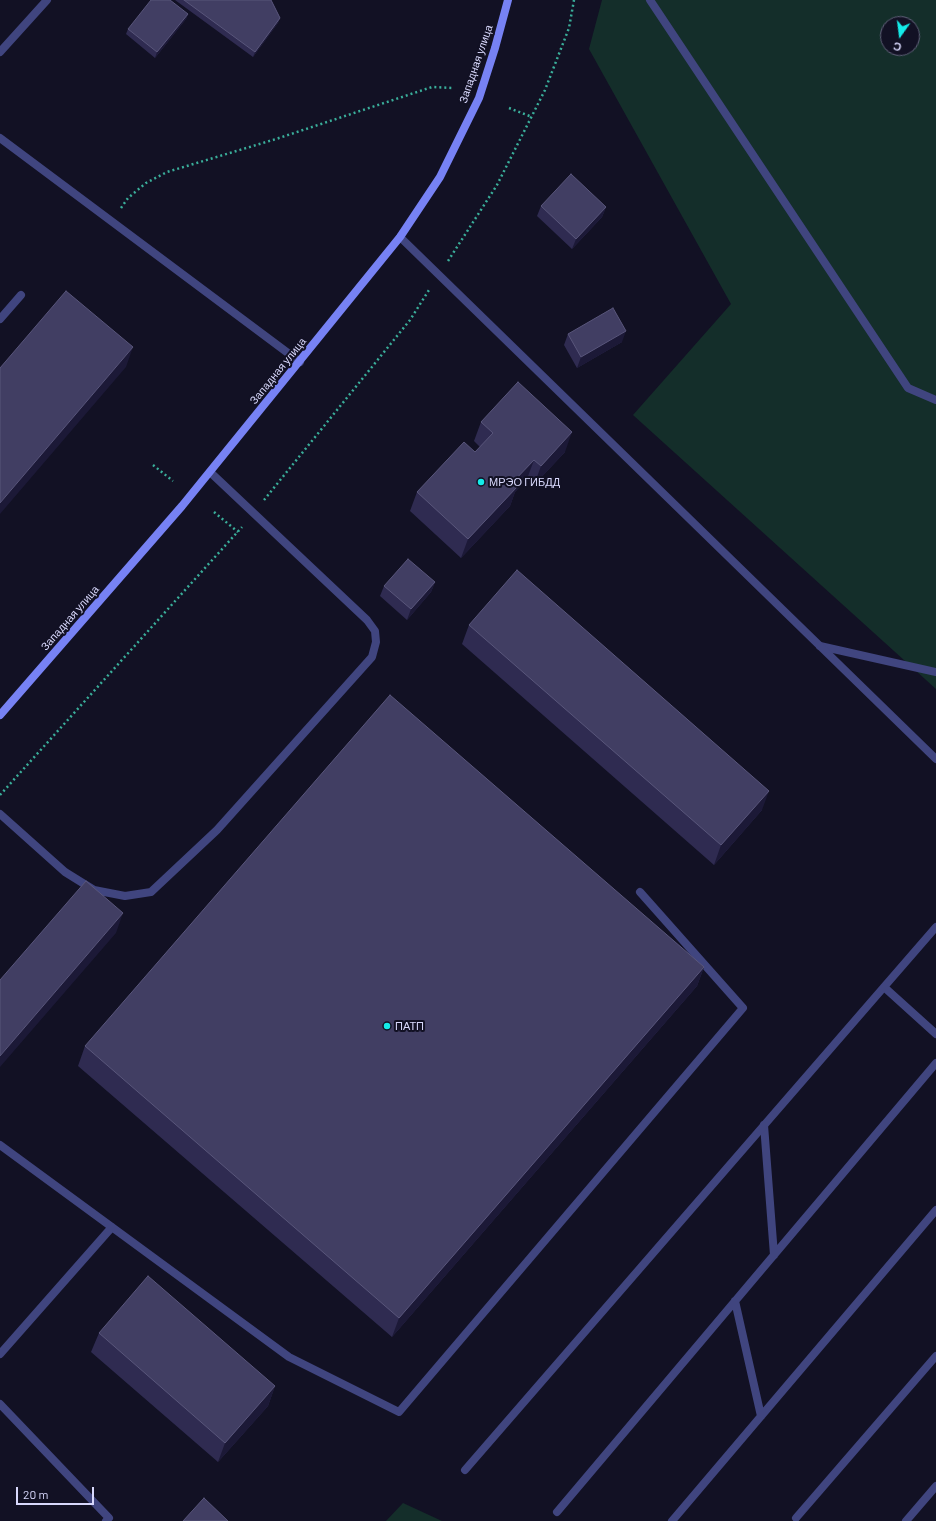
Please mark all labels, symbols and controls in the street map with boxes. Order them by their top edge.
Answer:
north arrow [880,16,920,56]
street label: Западная улица [456,23,496,105]
text: С [892,40,903,54]
street label: Западная улица [247,335,309,407]
place label: МРЭО ГИБДД [489,475,560,489]
marker: МРЭО ГИБДД [476,477,486,487]
street label: Западная улица [38,583,102,653]
place label: ПАТП [395,1019,424,1033]
marker: ПАТП [382,1021,392,1031]
scale bar [18,1479,96,1505]
text: 20 m [23,1487,49,1501]

